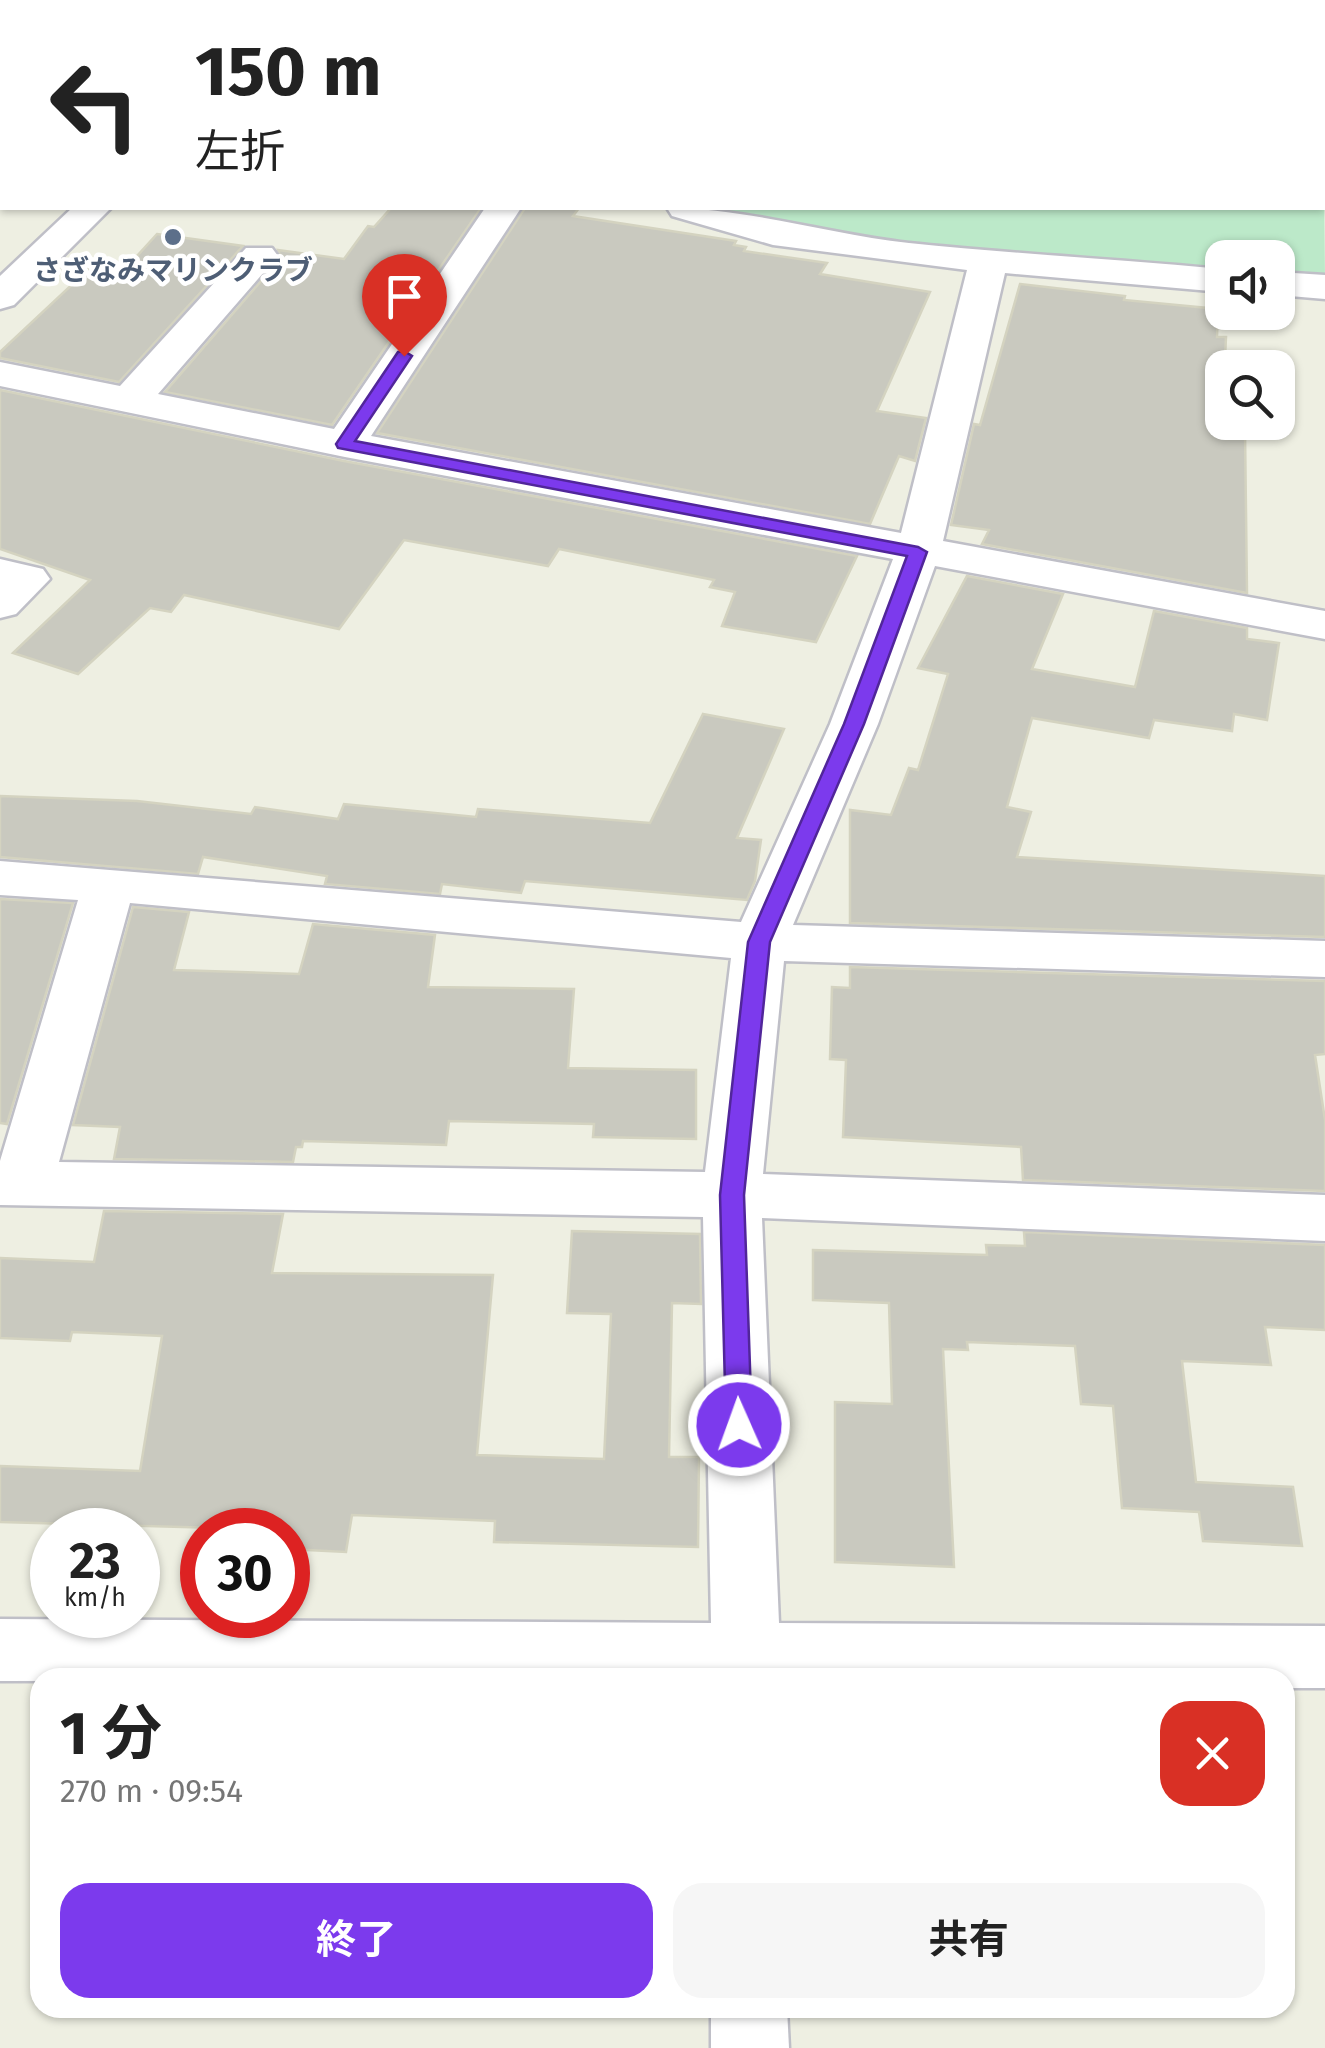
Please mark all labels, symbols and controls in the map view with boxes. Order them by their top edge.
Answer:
text: 150 m [195,30,382,114]
icon: left [30,40,160,170]
text: 左折 [195,125,285,179]
marker: さざなみマリンクラブ [162,226,184,248]
map controls [1205,240,1295,440]
button: sound [1205,240,1295,330]
place label: さざなみマリンクラブ [33,254,313,287]
pin [362,254,447,357]
icon: arrive [377,269,432,324]
button: search [1205,350,1295,440]
position arrow [687,1373,791,1477]
speed limit sign: 30 [180,1508,310,1638]
text: 23 [69,1531,121,1591]
text: km/h [64,1583,126,1613]
text: 1 分 [60,1698,162,1770]
button: close [1160,1701,1265,1806]
text: 270 m · 09:54 [60,1772,243,1810]
button: 終了 [60,1883,653,1998]
button: 共有 [673,1883,1265,1998]

